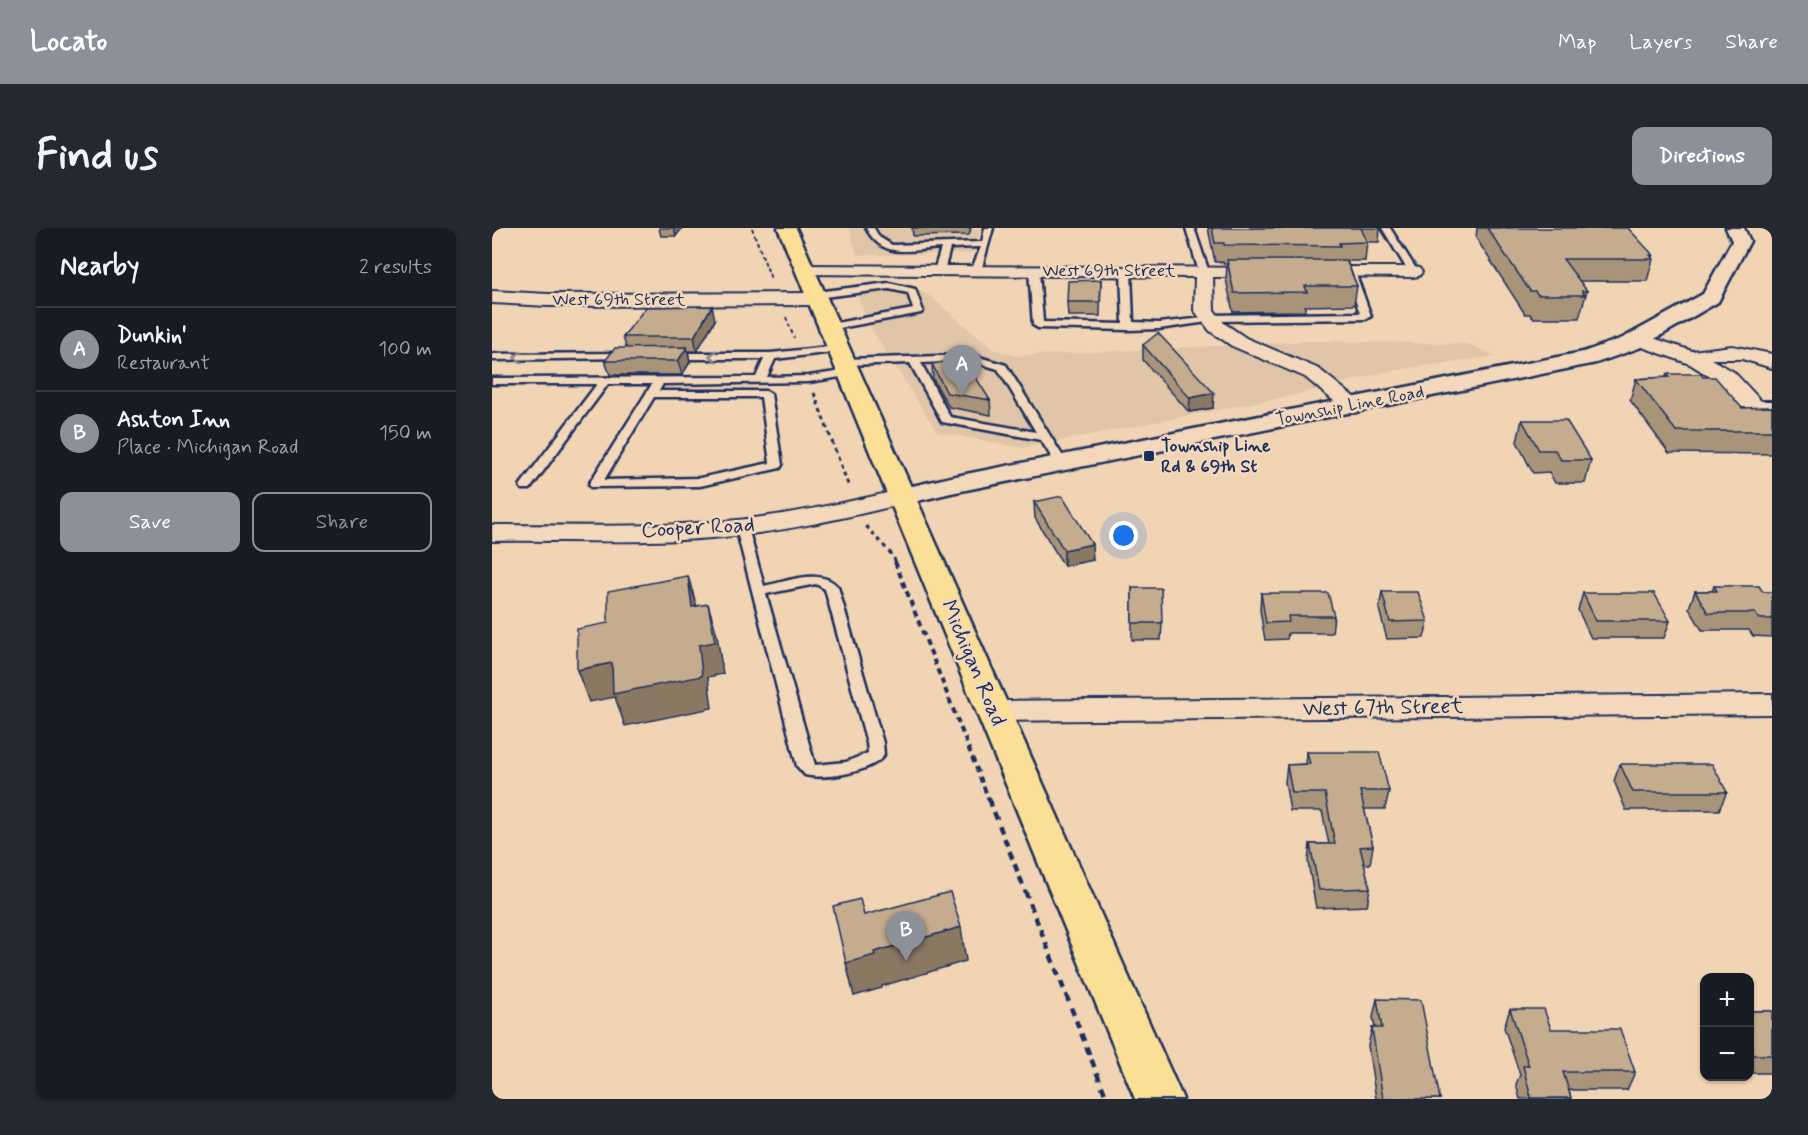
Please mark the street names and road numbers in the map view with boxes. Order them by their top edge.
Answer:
street label: West 69th Street [1042,259,1176,283]
street label: West 69th Street [552,288,686,312]
street label: Township Line Road [1274,380,1426,432]
street label: Cooper Road [641,511,755,545]
street label: Michigan Road [933,596,1012,731]
street label: West 67th Street [1302,693,1464,723]

